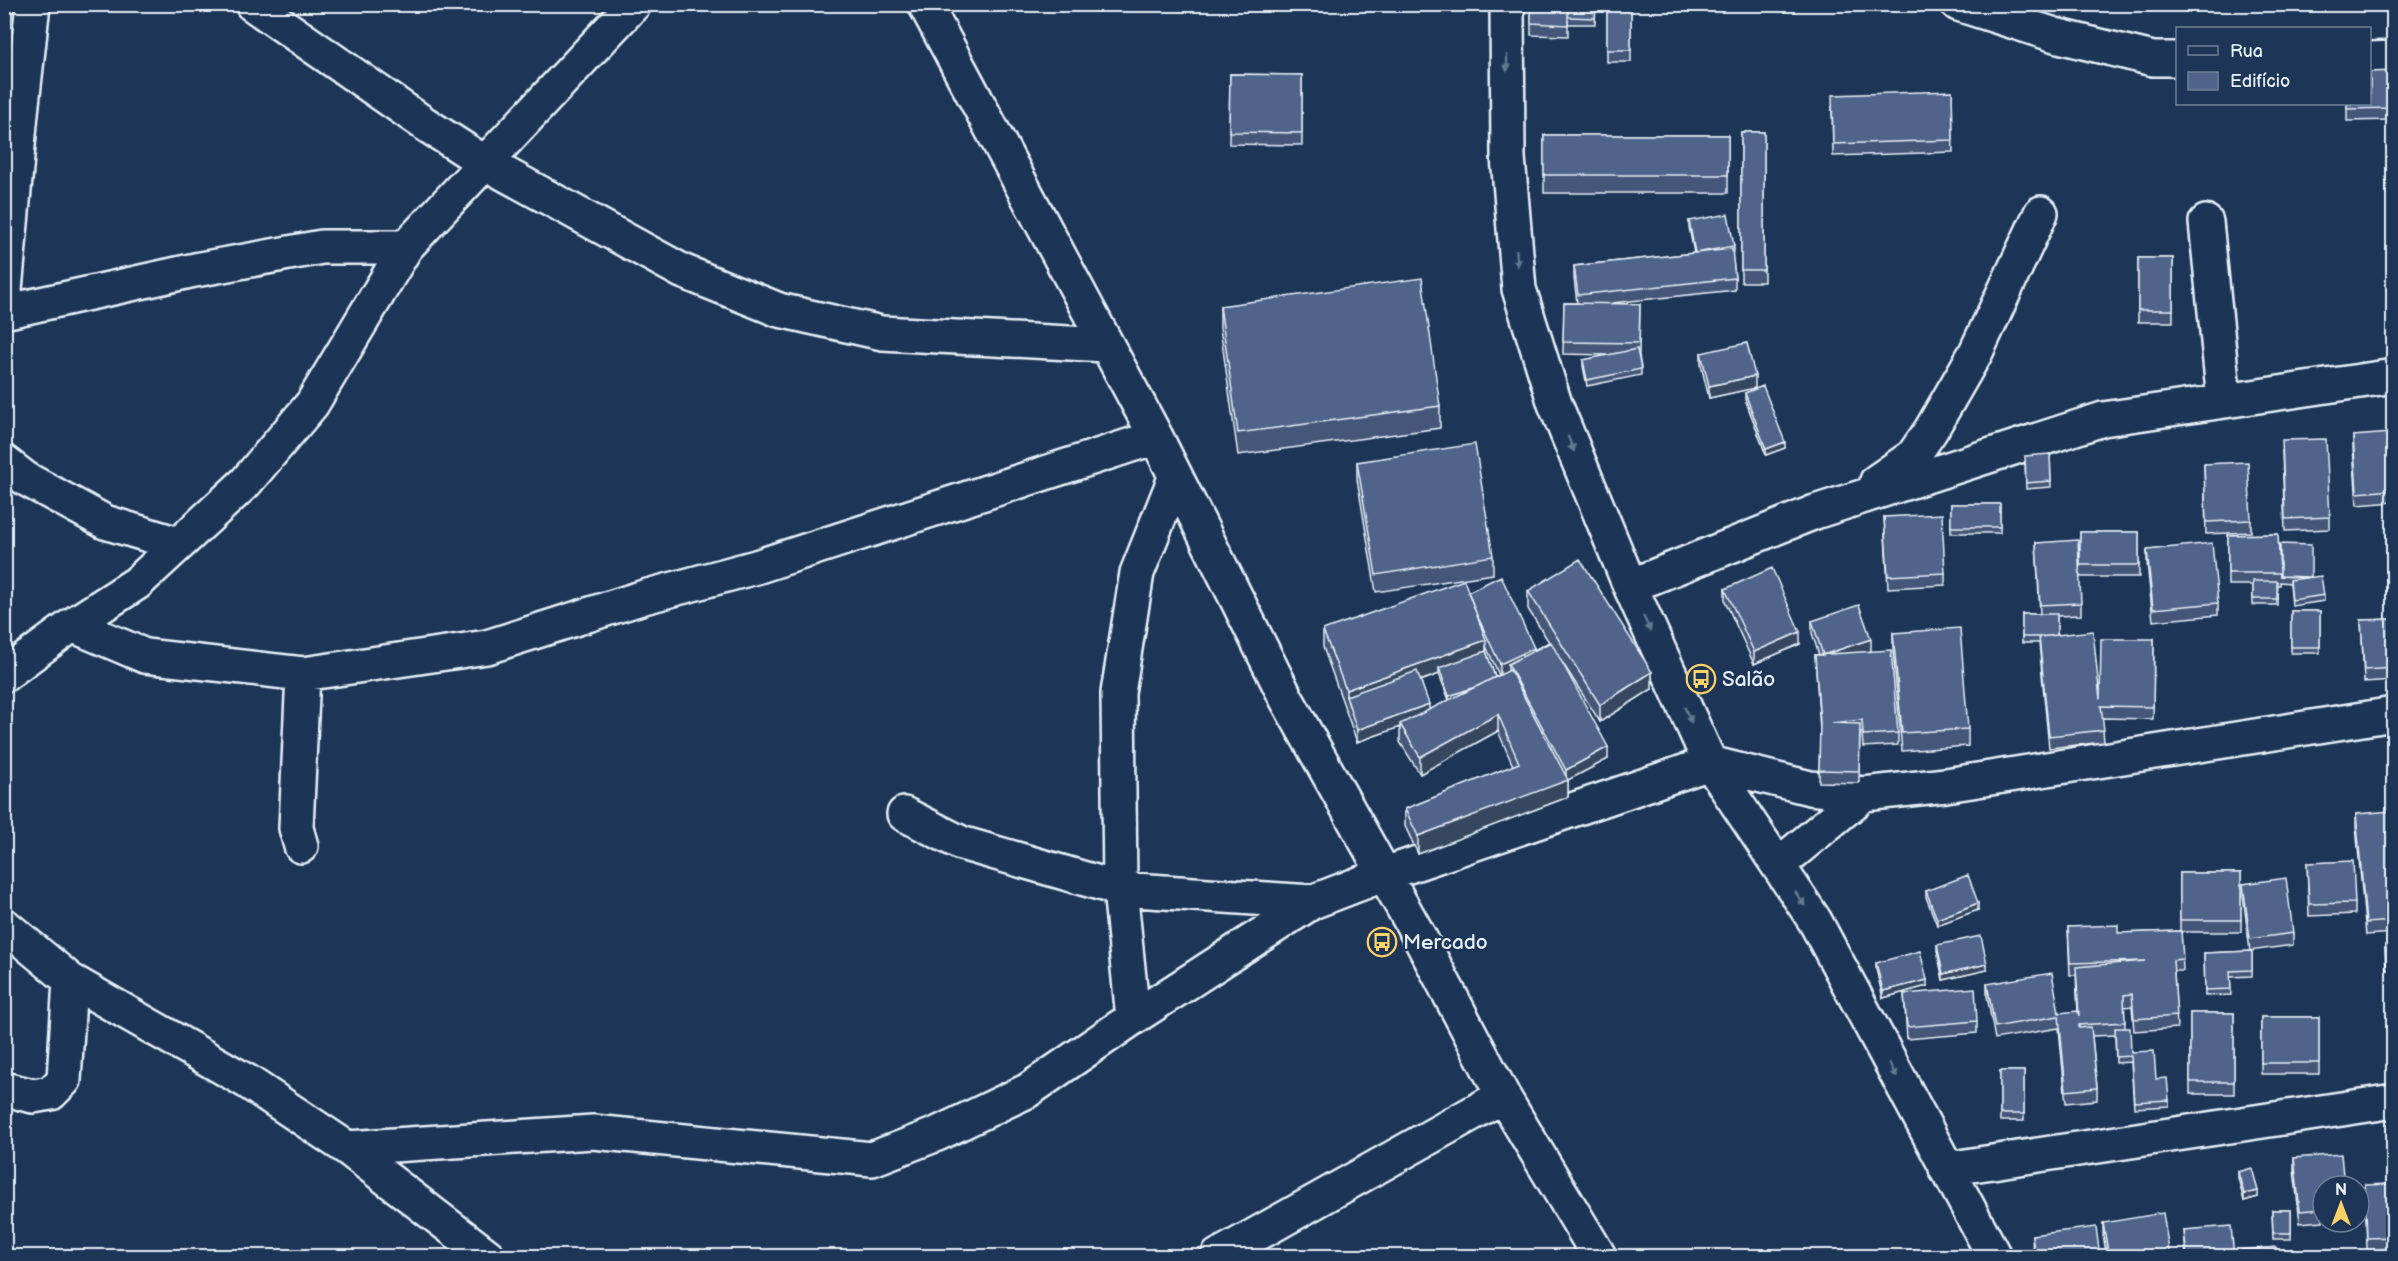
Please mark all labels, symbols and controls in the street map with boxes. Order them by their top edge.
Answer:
legend [2176,27,2371,105]
text: Rua [2230,41,2263,62]
one-way arrow [1503,53,1512,72]
text: Edifício [2230,71,2290,92]
one-way arrow [1512,248,1522,267]
one-way arrow [1567,435,1576,453]
one-way arrow [1642,615,1651,632]
bus stop icon: Salão [1685,663,1717,695]
place label: Salão [1722,667,1775,692]
one-way arrow [1684,706,1693,724]
one-way arrow [1795,891,1806,907]
bus stop icon: Mercado [1366,926,1398,958]
place label: Mercado [1403,930,1488,955]
one-way arrow [1888,1061,1898,1079]
north arrow [2311,1174,2371,1234]
text: N [2335,1181,2347,1200]

